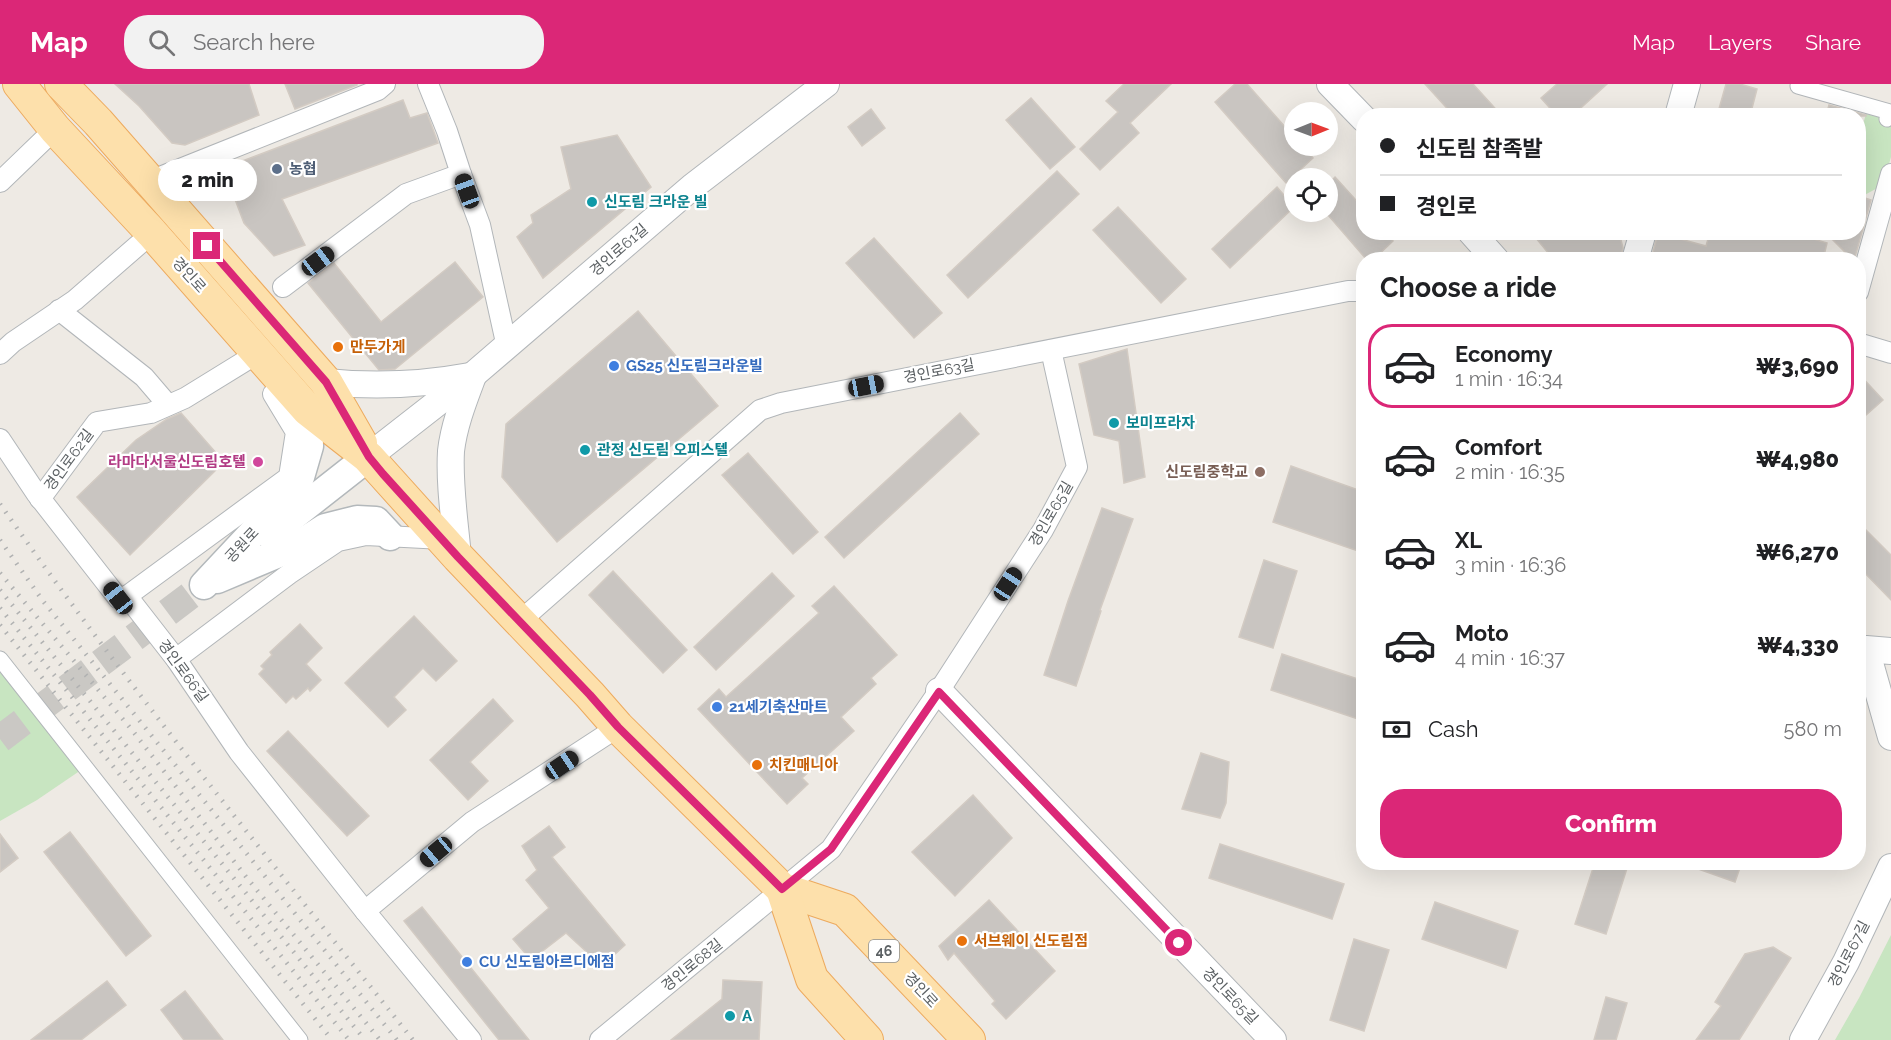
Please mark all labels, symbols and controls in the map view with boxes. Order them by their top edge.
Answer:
search box [124,15,544,69]
text: Map [30,26,88,59]
icon: search [145,26,178,59]
text: Search here [193,29,315,55]
text: Map [1632,30,1675,55]
text: Layers [1708,30,1772,55]
text: Share [1805,30,1861,55]
north arrow [1284,102,1338,156]
map controls [1284,102,1338,222]
text: 신도림 참족발 [1416,135,1543,161]
callout: 2 min [158,159,256,201]
place label: 농협 [289,160,317,178]
marker: 농협 [270,162,284,176]
text: 2 min [181,168,234,192]
button: locate [1284,168,1338,222]
car [452,171,482,211]
place label: 신도림 크라운 빌 [604,193,708,211]
text: 경인로 [1416,193,1477,219]
marker: 신도림 크라운 빌 [585,195,599,209]
street label: 경인로61길 [586,220,652,280]
route end [193,232,220,259]
car [298,243,338,279]
street label: 경인로 [168,254,210,296]
text: Choose a ride [1380,272,1556,303]
place label: 만두가게 [350,338,405,356]
icon: car [1383,339,1437,393]
marker: 만두가게 [331,340,345,354]
text: Economy [1455,341,1553,367]
text: ₩3,690 [1756,353,1839,379]
street label: 경인로63길 [902,355,976,387]
place label: GS25 신도림크라운빌 [626,357,763,375]
marker: GS25 신도림크라운빌 [607,359,621,373]
text: 1 min · 16:34 [1455,367,1563,391]
car [847,374,885,398]
place label: 보미프라자 [1126,414,1195,432]
marker: 보미프라자 [1107,416,1121,430]
street label: 경인로62길 [41,426,97,494]
icon: car [1383,432,1437,486]
text: Comfort [1455,434,1542,460]
place label: 관정 신도림 오피스텔 [597,441,728,459]
marker: 관정 신도림 오피스텔 [578,443,592,457]
text: ₩4,980 [1756,446,1839,472]
place label: 라마다서울신도림호텔 [108,453,246,471]
marker: 라마다서울신도림호텔 [251,455,265,469]
text: 2 min · 16:35 [1455,460,1565,484]
place label: 신도림중학교 [1165,463,1248,481]
marker: 신도림중학교 [1253,465,1267,479]
street label: 경인로65길 [1025,478,1077,550]
street label: 공원로 [221,524,263,566]
icon: car [1383,525,1437,579]
text: XL [1455,527,1482,553]
text: ₩6,270 [1756,539,1839,565]
text: 3 min · 16:36 [1455,553,1566,577]
car [991,564,1025,604]
car [100,578,136,618]
icon: car [1383,618,1437,672]
text: Moto [1455,620,1509,646]
text: ₩4,330 [1757,632,1839,658]
street label: 경인로66길 [154,636,212,706]
text: 4 min · 16:37 [1455,646,1565,670]
place label: 21세기축산마트 [729,698,828,716]
marker: 21세기축산마트 [710,700,724,714]
icon: cash [1380,713,1413,746]
text: Cash [1428,716,1479,742]
text: 580 m [1784,717,1842,741]
car [542,747,582,783]
place label: 치킨매니아 [769,756,838,774]
marker: 치킨매니아 [750,758,764,772]
button: Confirm [1380,789,1842,858]
car [416,834,456,870]
street label: 경인로67길 [1825,918,1873,990]
route start [1165,929,1192,956]
place label: 서브웨이 신도림점 [974,932,1088,950]
marker: 서브웨이 신도림점 [955,934,969,948]
street label: 경인로68길 [658,935,726,995]
road number: 46 [869,940,899,962]
place label: CU 신도림아르디에점 [479,953,615,971]
marker: CU 신도림아르디에점 [460,955,474,969]
street label: 경인로65길 [1198,964,1262,1028]
street label: 경인로 [900,969,942,1011]
place label: A [742,1007,753,1025]
marker: A [723,1009,737,1023]

